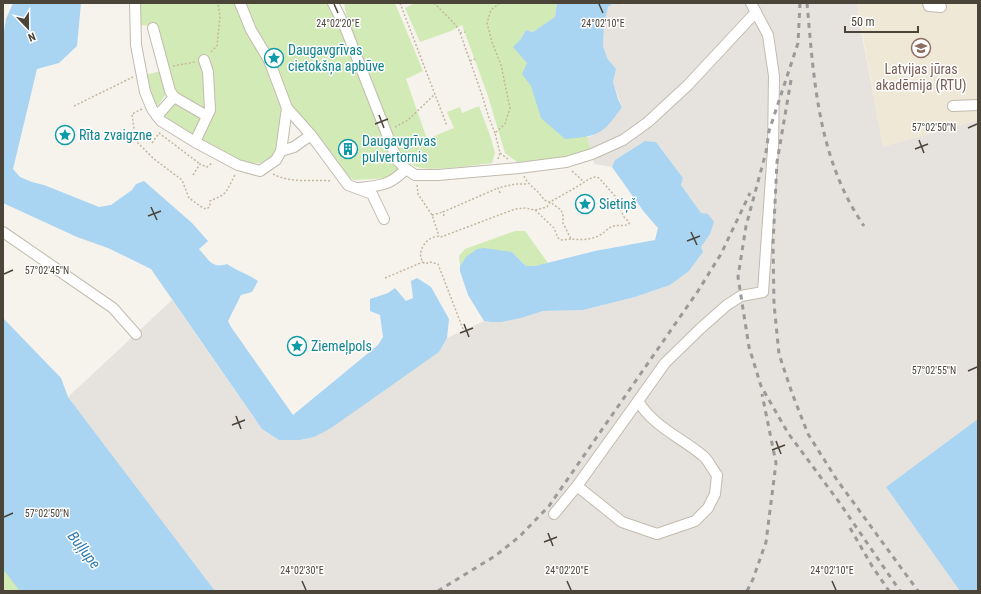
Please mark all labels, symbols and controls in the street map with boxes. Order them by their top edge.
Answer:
north arrow [8,8,48,48]
scale bar [845,8,918,34]
text: 50 m [851,15,875,29]
text: 24°02'20"E [316,18,360,29]
text: 24°02'10"E [581,18,625,29]
text: N [26,30,37,44]
school or university icon: Latvijas jūras akadēmija (RTU) [910,37,932,59]
place label: Daugavgrīvas cietokšņa apbūve [288,42,385,75]
place icon: Daugavgrīvas cietokšņa apbūve [263,47,285,69]
place label: Latvijas jūras akadēmija (RTU) [876,61,966,94]
text: 57°02'50"N [912,122,956,133]
place icon: Rīta zvaigzne [54,124,76,146]
place label: Rīta zvaigzne [79,127,153,143]
place label: Daugavgrīvas pulvertornis [362,133,436,165]
building icon: Daugavgrīvas pulvertornis [337,138,359,160]
place icon: Sietiņš [574,193,596,215]
place label: Sietiņš [599,196,637,213]
text: 57°02'45"N [25,265,69,276]
place icon: Ziemeļpols [286,335,308,357]
place label: Ziemeļpols [311,338,372,355]
text: 57°02'55"N [912,365,956,376]
text: 57°02'50"N [25,508,69,519]
water label: Buļļupe [64,528,104,572]
text: 24°02'30"E [280,565,324,576]
text: 24°02'20"E [545,565,589,576]
text: 24°02'10"E [810,565,854,576]

